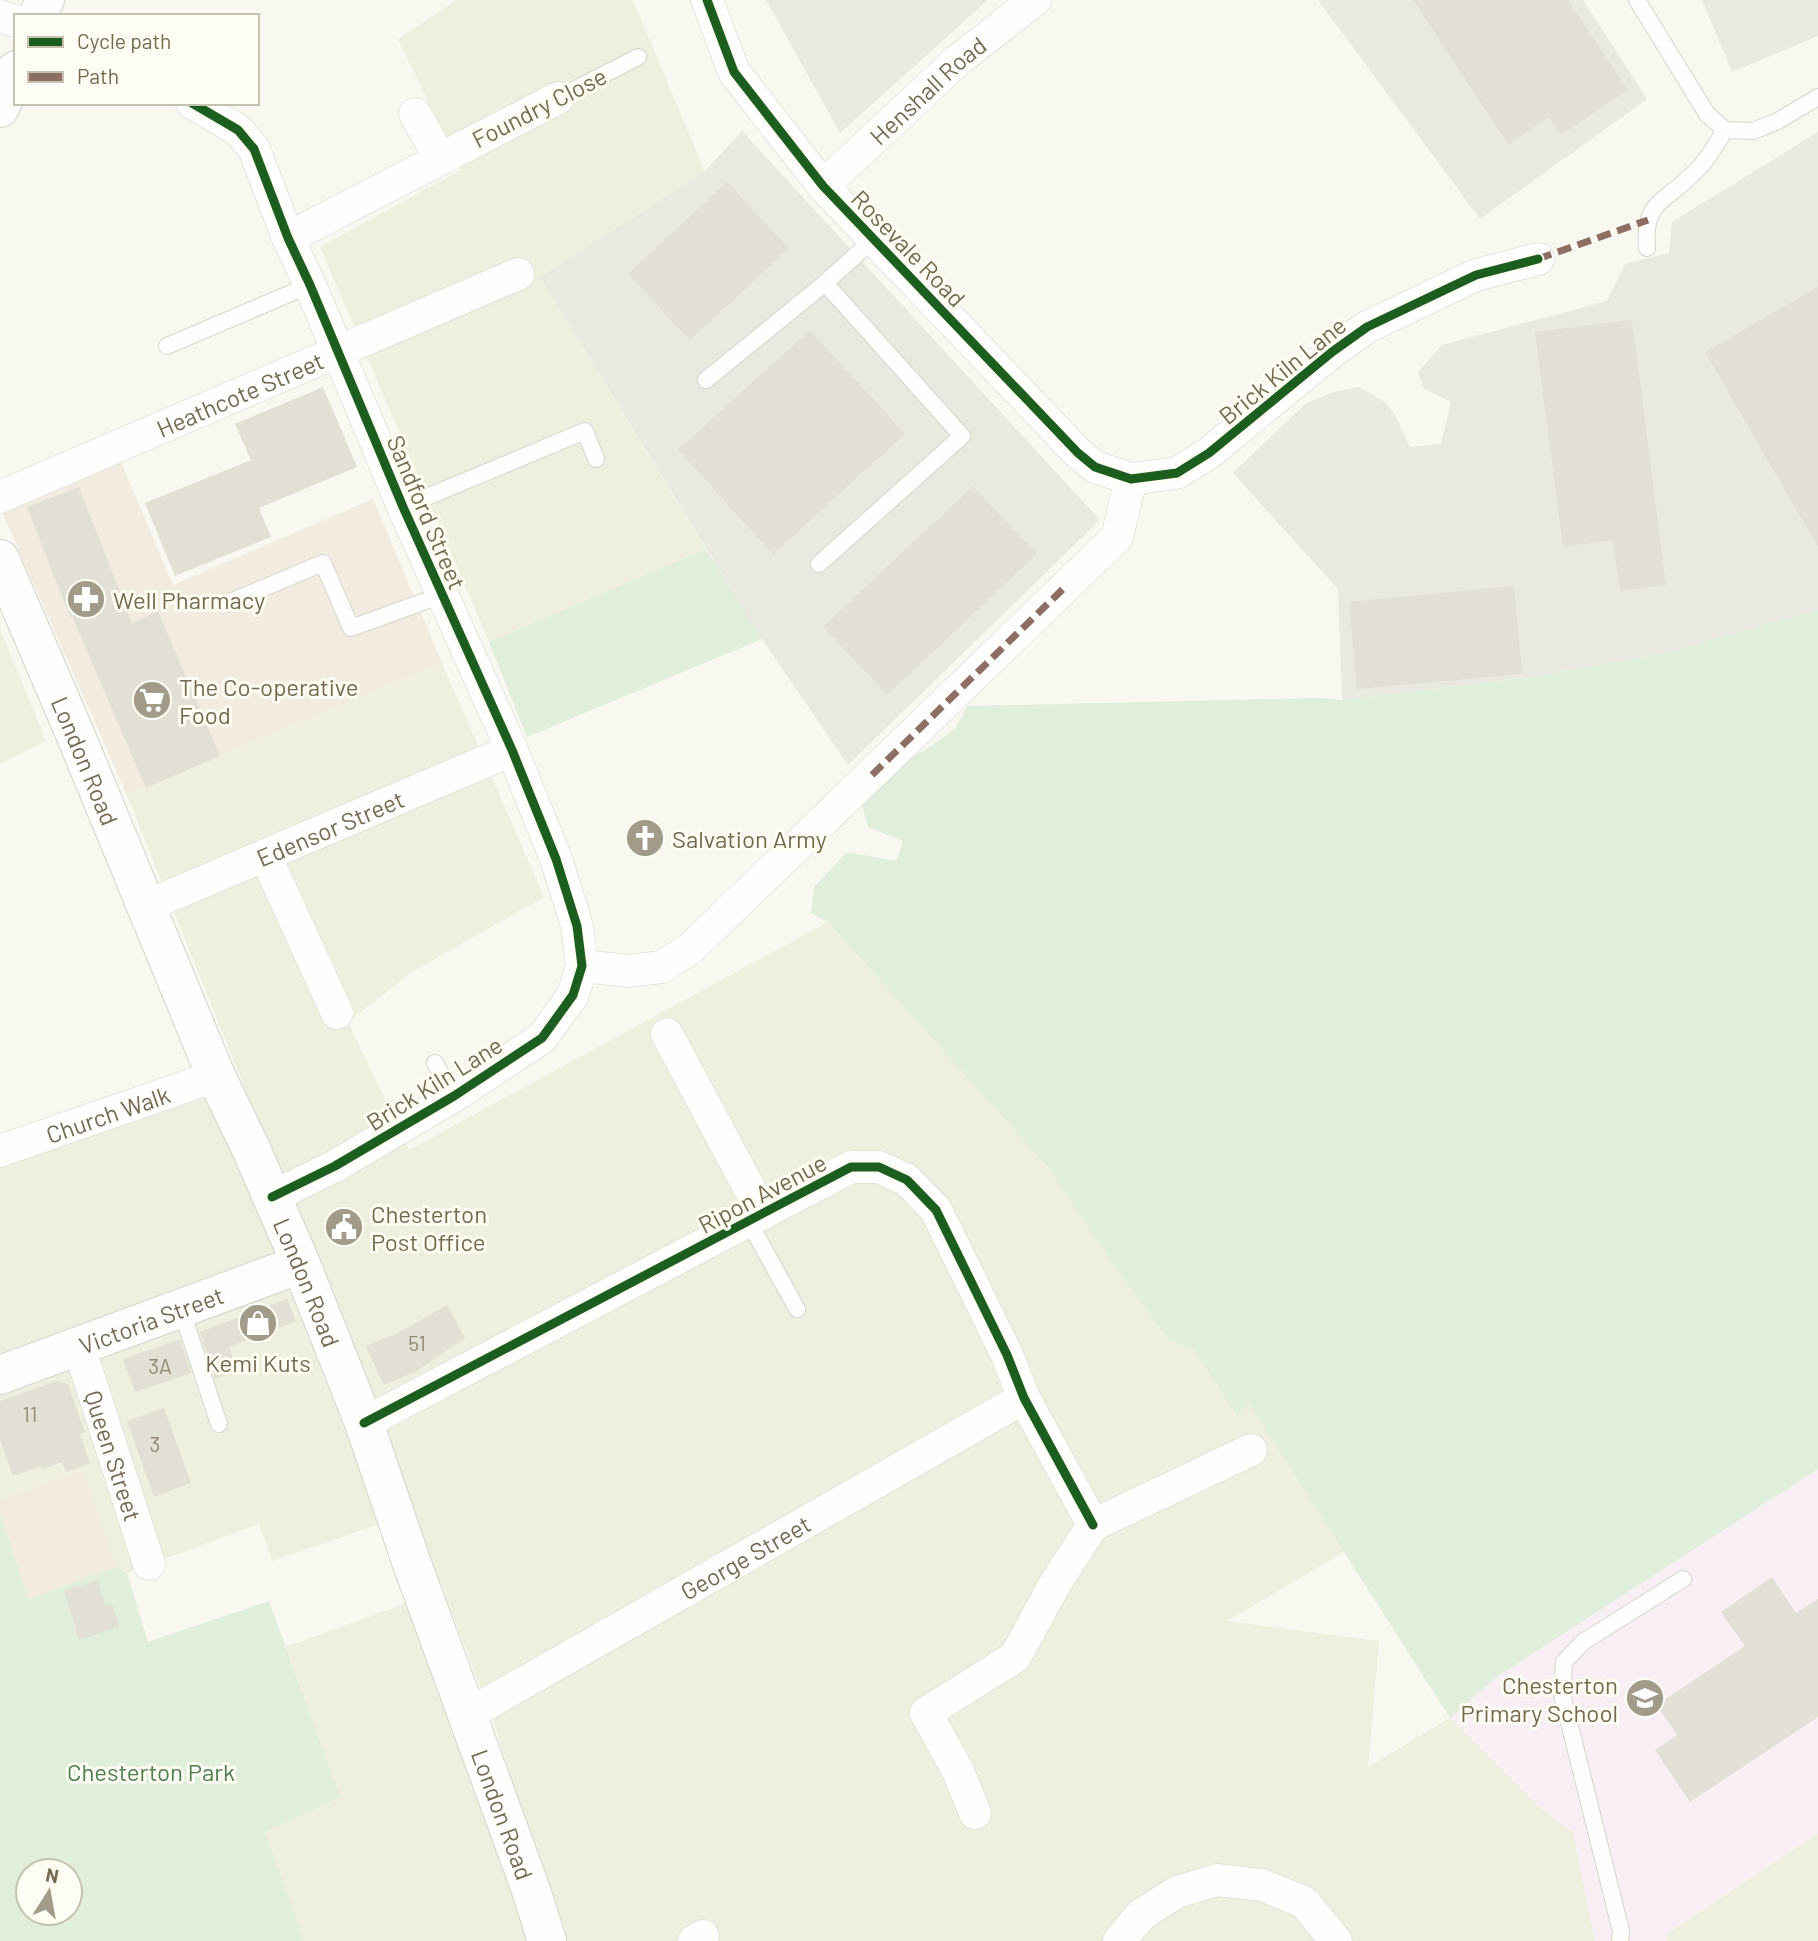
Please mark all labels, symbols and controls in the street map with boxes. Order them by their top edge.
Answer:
legend [14,14,259,105]
text: Cycle path [77,28,171,53]
street label: Henshall Road [863,30,991,150]
street label: Foundry Close [467,61,611,153]
text: Path [77,63,119,88]
street label: Rosevale Road [846,184,972,312]
street label: Brick Kiln Lane [1213,310,1351,430]
street label: Heathcote Street [152,345,328,443]
street label: Sandford Street [381,431,473,593]
pharmacy icon: Well Pharmacy [65,578,107,620]
place label: Well Pharmacy [113,585,265,614]
place label: The Co-operative Food [179,672,359,729]
supermarket icon: The Co-operative Food [131,679,173,721]
street label: London Road [46,692,125,829]
street label: Edensor Street [252,783,408,872]
church icon: Salvation Army [624,817,666,859]
place label: Salvation Army [672,824,827,853]
street label: Brick Kiln Lane [361,1030,507,1136]
street label: Church Walk [42,1079,173,1148]
street label: Ripon Avenue [693,1147,831,1239]
place label: Chesterton Post Office [371,1199,487,1256]
public building icon: Chesterton Post Office [323,1206,365,1248]
street label: London Road [268,1213,347,1351]
street label: Victoria Street [75,1279,227,1359]
shop icon: Kemi Kuts [237,1302,279,1344]
house number: 51 [408,1330,426,1355]
place label: Kemi Kuts [205,1348,311,1377]
house number: 3A [148,1353,172,1378]
street label: Queen Street [79,1387,149,1524]
house number: 11 [23,1401,37,1426]
house number: 3 [150,1431,160,1456]
street label: George Street [675,1508,815,1605]
place label: Chesterton Primary School [1461,1670,1618,1727]
school or university icon: Chesterton Primary School [1624,1677,1666,1719]
street label: London Road [466,1745,540,1883]
park label: Chesterton Park [67,1757,235,1786]
north arrow [14,1857,84,1927]
text: N [44,1862,61,1887]

